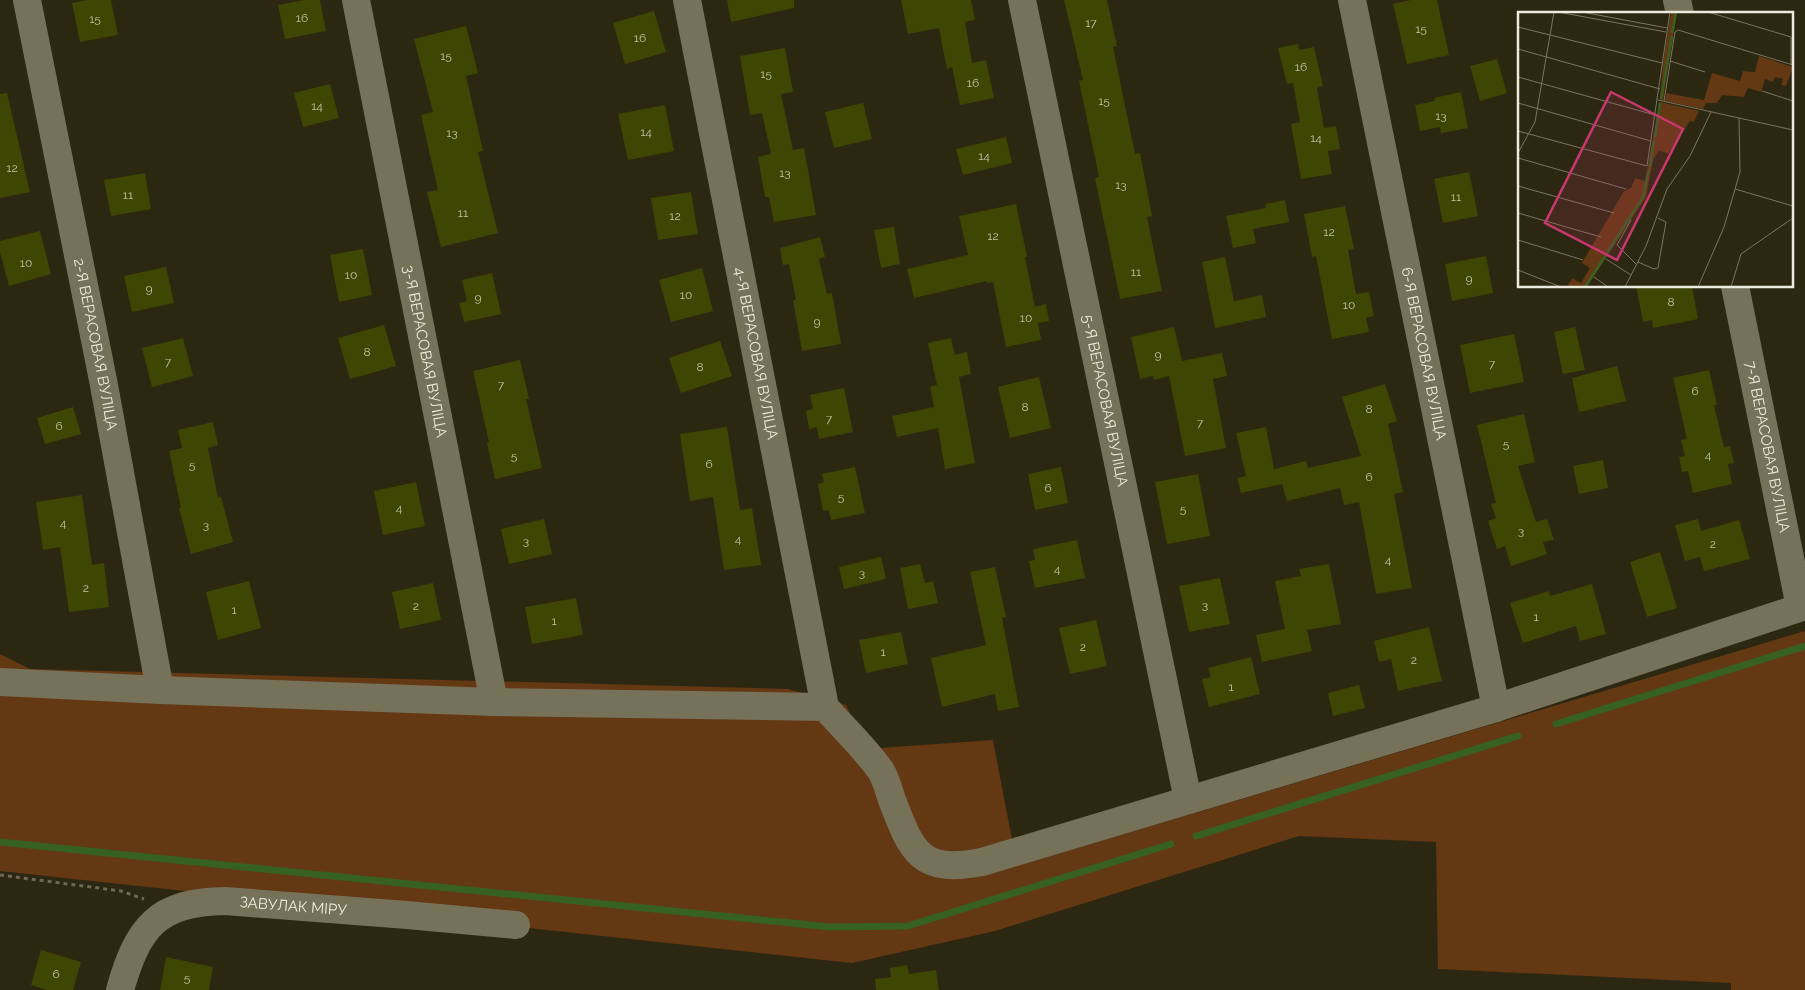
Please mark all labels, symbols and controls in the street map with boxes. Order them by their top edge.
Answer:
house number: 16 [296,11,308,25]
house number: 15 [89,12,101,26]
inset map [1518,12,1792,288]
house number: 17 [1085,16,1097,30]
house number: 15 [1415,22,1427,36]
house number: 16 [634,31,646,45]
house number: 15 [440,49,452,63]
house number: 16 [1295,60,1307,74]
house number: 15 [760,67,772,81]
house number: 16 [967,76,979,90]
house number: 15 [1098,94,1110,108]
house number: 14 [311,99,323,113]
house number: 13 [1435,109,1447,123]
house number: 14 [640,125,652,139]
house number: 13 [446,126,458,140]
house number: 14 [1310,131,1322,145]
house number: 14 [978,149,990,163]
house number: 12 [6,161,18,175]
house number: 13 [779,166,791,180]
house number: 13 [1115,178,1127,192]
house number: 11 [123,188,133,202]
house number: 11 [1451,190,1461,204]
house number: 11 [458,206,468,220]
house number: 12 [669,209,681,223]
house number: 12 [1323,225,1335,239]
house number: 12 [987,229,999,243]
house number: 10 [20,256,32,270]
street label: 2-Я ВЕРАСОВАЯ ВУЛІЦА [70,257,121,432]
street label: 3-Я ВЕРАСОВАЯ ВУЛІЦА [399,264,451,439]
house number: 11 [1131,265,1141,279]
street label: 4-Я ВЕРАСОВАЯ ВУЛІЦА [730,266,782,441]
street label: 6-Я ВЕРАСОВАЯ ВУЛІЦА [1398,266,1450,442]
house number: 10 [345,268,357,282]
house number: 9 [1465,272,1473,286]
house number: 9 [145,282,153,296]
house number: 10 [680,288,692,302]
house number: 9 [474,291,482,305]
house number: 8 [1667,295,1675,309]
house number: 10 [1343,298,1355,312]
house number: 10 [1020,311,1032,325]
street label: 5-Я ВЕРАСОВАЯ ВУЛІЦА [1078,313,1132,488]
house number: 9 [813,315,821,329]
house number: 8 [363,345,371,359]
house number: 9 [1154,348,1162,362]
house number: 7 [165,355,172,369]
house number: 7 [1489,357,1496,371]
street label: 7-Я ВЕРАСОВАЯ ВУЛІЦА [1741,359,1794,534]
house number: 8 [696,360,704,374]
house number: 7 [498,378,505,392]
house number: 6 [1691,384,1699,398]
house number: 8 [1021,400,1029,414]
house number: 8 [1365,402,1373,416]
house number: 7 [826,412,833,426]
house number: 7 [1197,416,1204,430]
house number: 6 [55,419,63,433]
house number: 5 [1503,437,1510,451]
house number: 4 [1705,448,1712,462]
house number: 5 [511,449,518,463]
house number: 6 [705,457,713,471]
house number: 5 [189,458,196,472]
house number: 6 [1365,470,1373,484]
house number: 6 [1044,481,1052,495]
house number: 5 [838,490,845,504]
house number: 4 [396,501,403,515]
house number: 5 [1180,502,1187,516]
house number: 4 [60,516,67,530]
house number: 3 [203,518,209,532]
house number: 3 [1518,524,1524,538]
house number: 4 [735,532,742,546]
house number: 3 [523,534,529,548]
house number: 2 [1710,537,1716,551]
house number: 4 [1385,553,1392,567]
house number: 4 [1054,562,1061,576]
house number: 3 [859,566,865,580]
house number: 2 [83,581,89,595]
house number: 3 [1202,598,1208,612]
house number: 2 [413,599,419,613]
house number: 1 [231,603,237,617]
house number: 1 [1533,610,1539,624]
house number: 1 [551,614,557,628]
house number: 2 [1080,640,1086,654]
house number: 1 [880,645,886,659]
house number: 2 [1411,653,1417,667]
house number: 1 [1228,680,1234,694]
street label: ЗАВУЛАК МІРУ [239,893,348,919]
house number: 6 [52,967,60,981]
house number: 5 [184,971,191,985]

